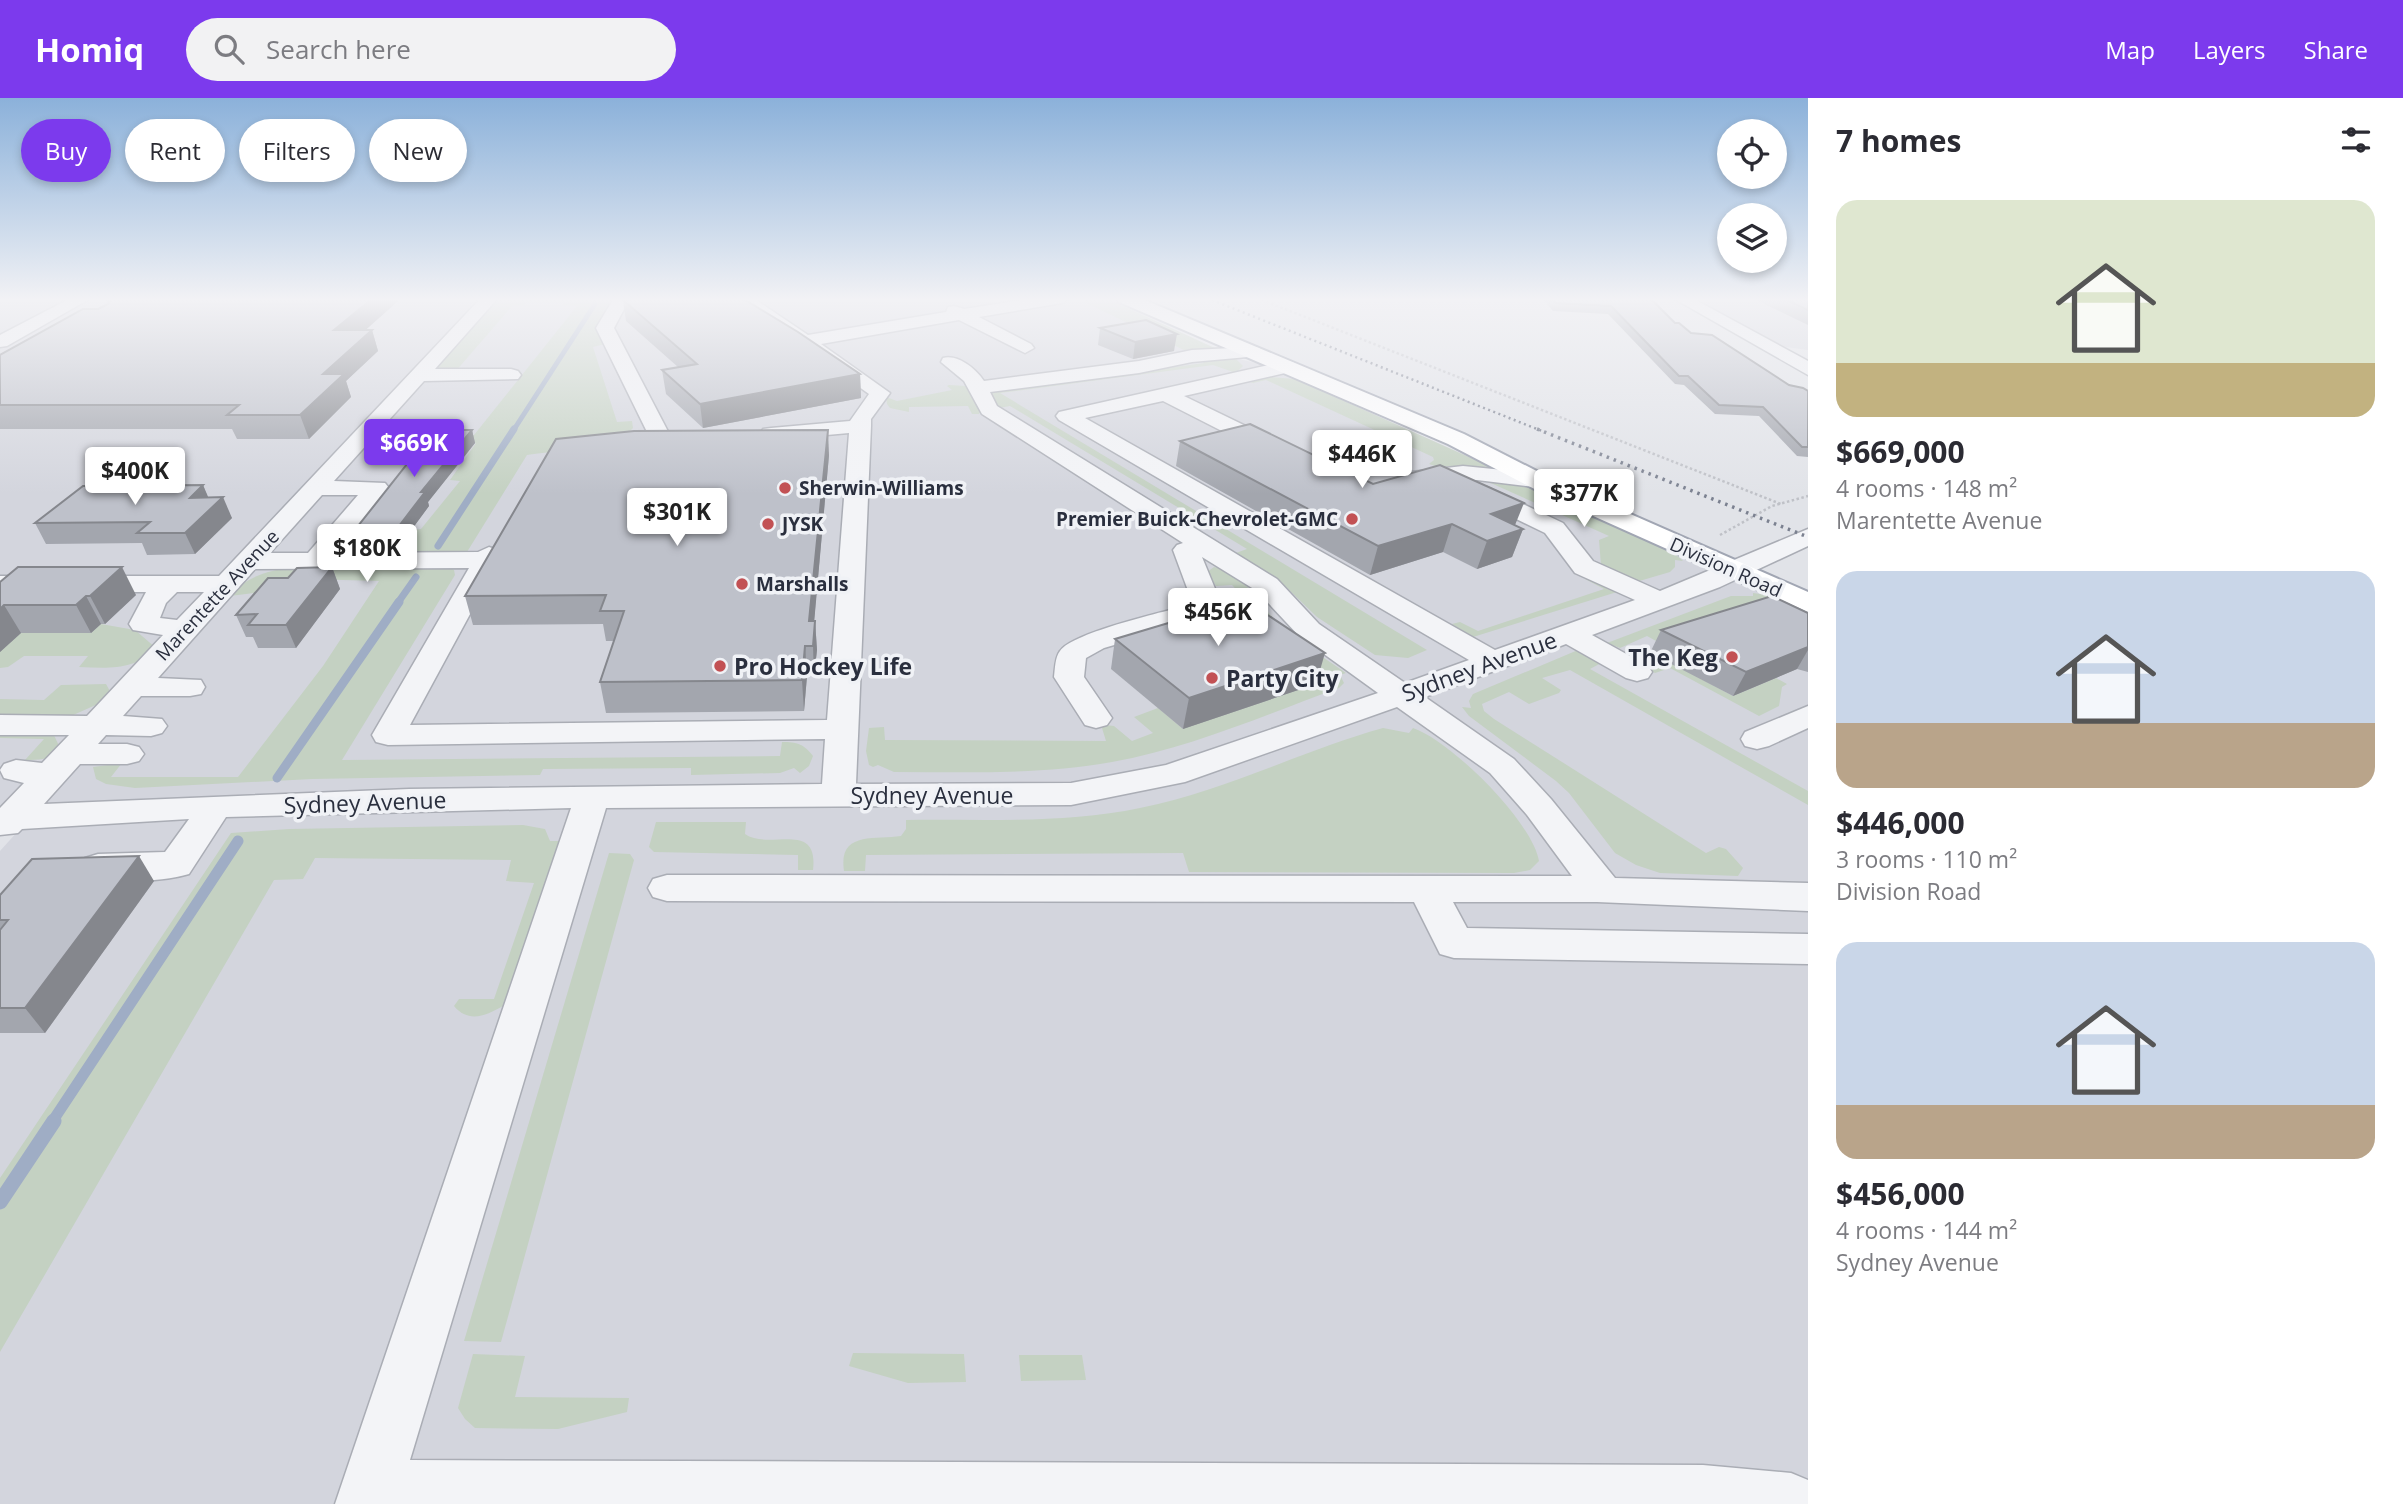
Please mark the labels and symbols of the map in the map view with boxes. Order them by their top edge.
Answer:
pin: $669K [365,420,463,479]
pin: $446K [1313,430,1411,490]
pin: $400K [86,448,184,507]
pin: $377K [1535,470,1633,529]
place label: Sherwin-Williams [799,475,964,501]
marker: Sherwin-Williams [777,480,793,496]
pin: $301K [628,489,726,548]
place label: Premier Buick-Chevrolet-GMC [1056,506,1338,532]
place label: JYSK [780,511,824,537]
marker: Premier Buick-Chevrolet-GMC [1344,511,1360,527]
marker: JYSK [760,516,776,532]
street label: Marentette Avenue [149,524,285,666]
pin: $180K [318,524,416,584]
street label: Division Road [1666,531,1786,603]
place label: Marshalls [756,571,848,597]
marker: Marshalls [734,576,750,592]
pin: $456K [1169,588,1267,648]
street label: Sydney Avenue [1397,623,1561,709]
place label: The Keg [1628,641,1718,673]
marker: The Keg [1724,649,1740,665]
place label: Pro Hockey Life [734,650,912,682]
marker: Pro Hockey Life [712,658,728,674]
place label: Party City [1226,662,1339,694]
marker: Party City [1204,670,1220,686]
street label: Sydney Avenue [851,779,1013,811]
street label: Sydney Avenue [283,783,447,821]

